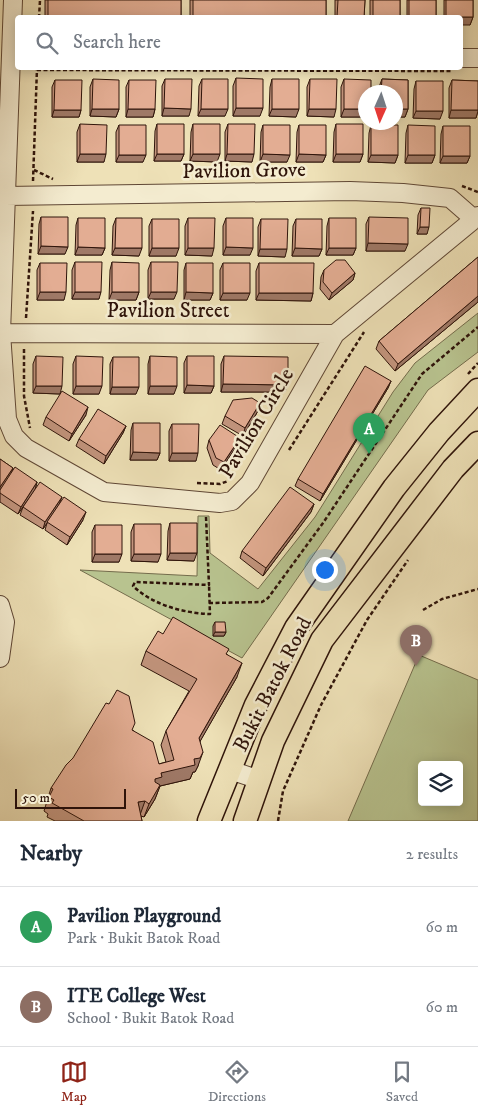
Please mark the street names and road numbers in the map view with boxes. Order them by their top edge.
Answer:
street label: Pavilion Grove [182,157,306,185]
street label: Pavilion Street [107,298,230,324]
street label: Pavilion Circle [214,363,300,483]
street label: Bukit Batok Road [228,612,318,756]

